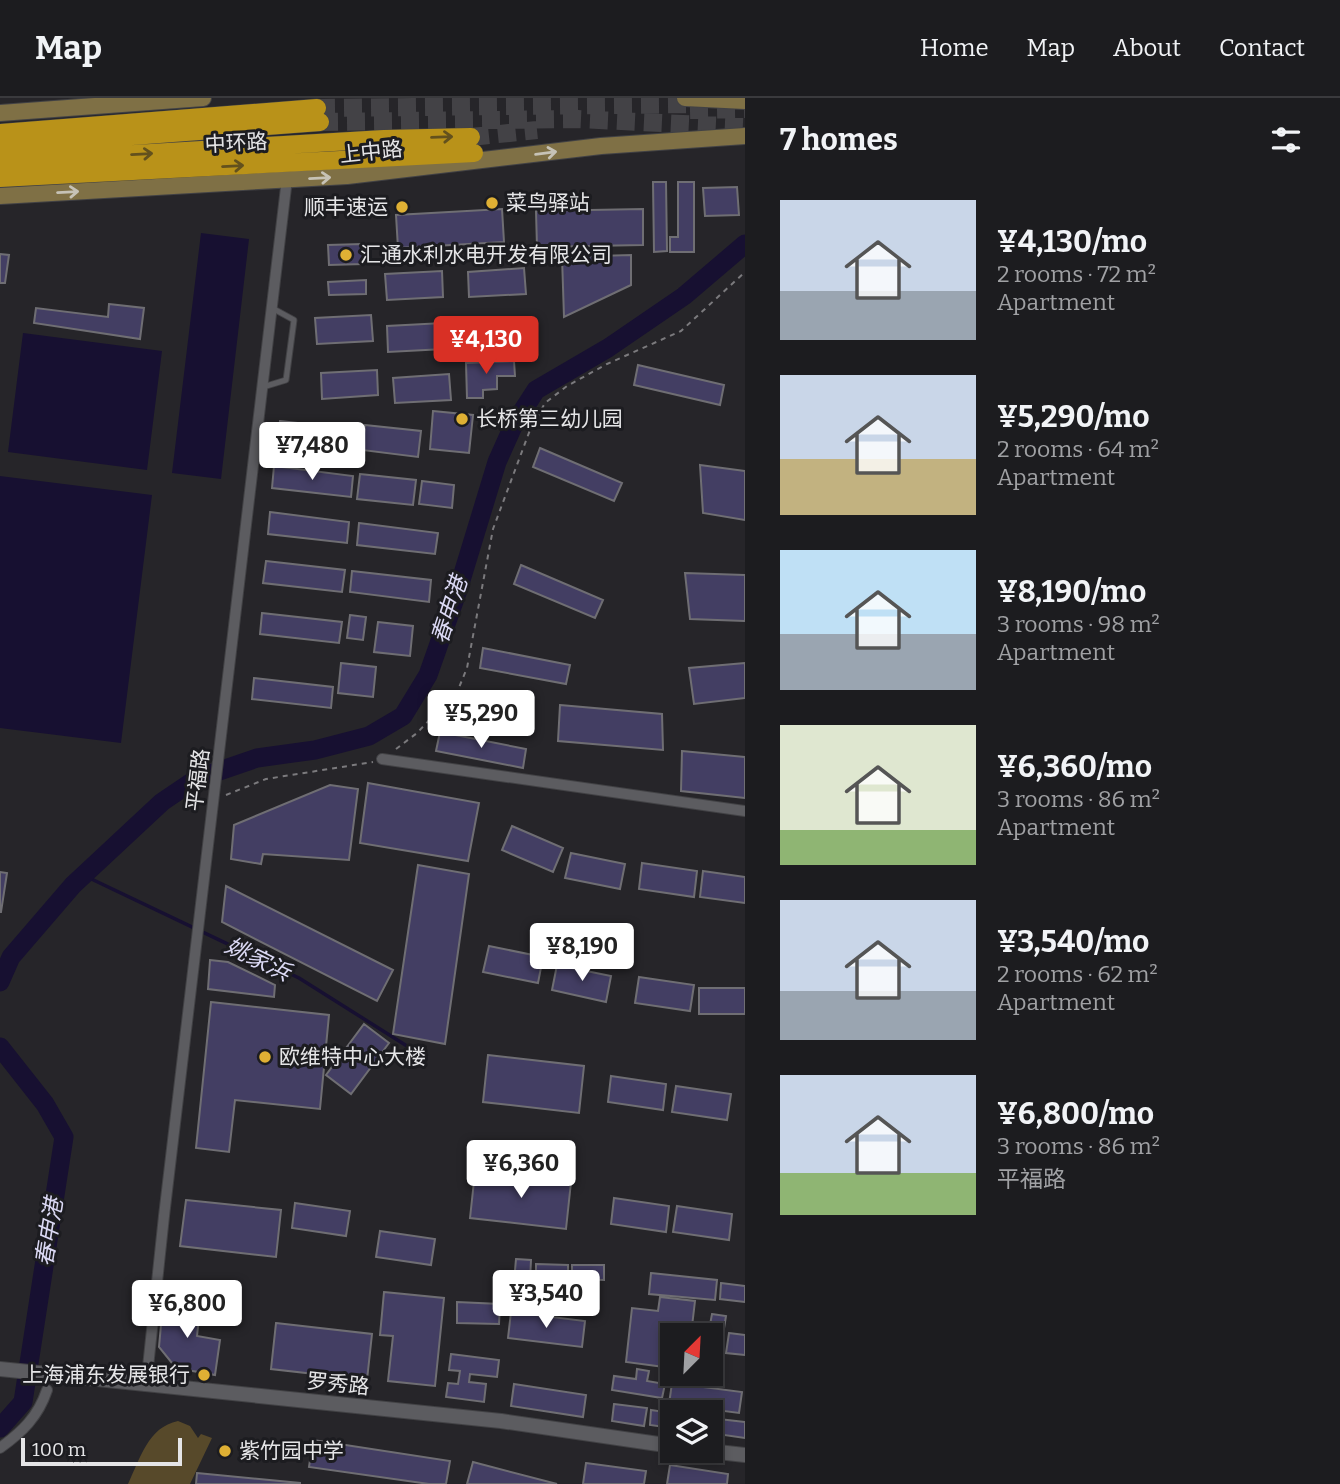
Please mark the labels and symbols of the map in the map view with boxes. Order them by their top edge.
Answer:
street label: 中环路 [204,128,268,158]
one-way arrow [430,131,453,144]
street label: 上中路 [338,136,404,168]
one-way arrow [534,146,557,159]
one-way arrow [130,147,152,160]
one-way arrow [221,159,244,172]
one-way arrow [308,171,331,184]
one-way arrow [56,185,79,198]
place label: 菜鸟驿站 [506,190,590,216]
place label: 顺丰速运 [304,194,388,220]
marker: 菜鸟驿站 [484,195,500,211]
marker: 顺丰速运 [394,199,410,215]
place label: 汇通水利水电开发有限公司 [360,242,612,268]
marker: 汇通水利水电开发有限公司 [338,247,354,263]
pin: ¥4,130 [429,316,543,376]
place label: 长桥第三幼儿园 [476,406,623,432]
marker: 长桥第三幼儿园 [454,411,470,427]
pin: ¥7,480 [255,422,369,482]
water label: 春申港 [425,570,474,647]
pin: ¥5,290 [424,690,538,750]
street label: 平福路 [181,747,215,813]
pin: ¥8,190 [525,924,639,983]
water label: 姚家浜 [221,931,297,988]
place label: 欧维特中心大楼 [279,1044,426,1070]
marker: 欧维特中心大楼 [257,1049,273,1065]
pin: ¥6,360 [464,1140,578,1200]
water label: 春申港 [30,1193,69,1268]
pin: ¥3,540 [489,1270,603,1330]
pin: ¥6,800 [130,1280,244,1340]
north arrow [660,1323,723,1386]
place label: 上海浦东发展银行 [22,1362,190,1388]
marker: 上海浦东发展银行 [196,1367,212,1383]
street label: 罗秀路 [305,1368,371,1400]
scale bar [21,1435,182,1467]
place label: 紫竹园中学 [239,1438,344,1464]
marker: 紫竹园中学 [217,1443,233,1459]

